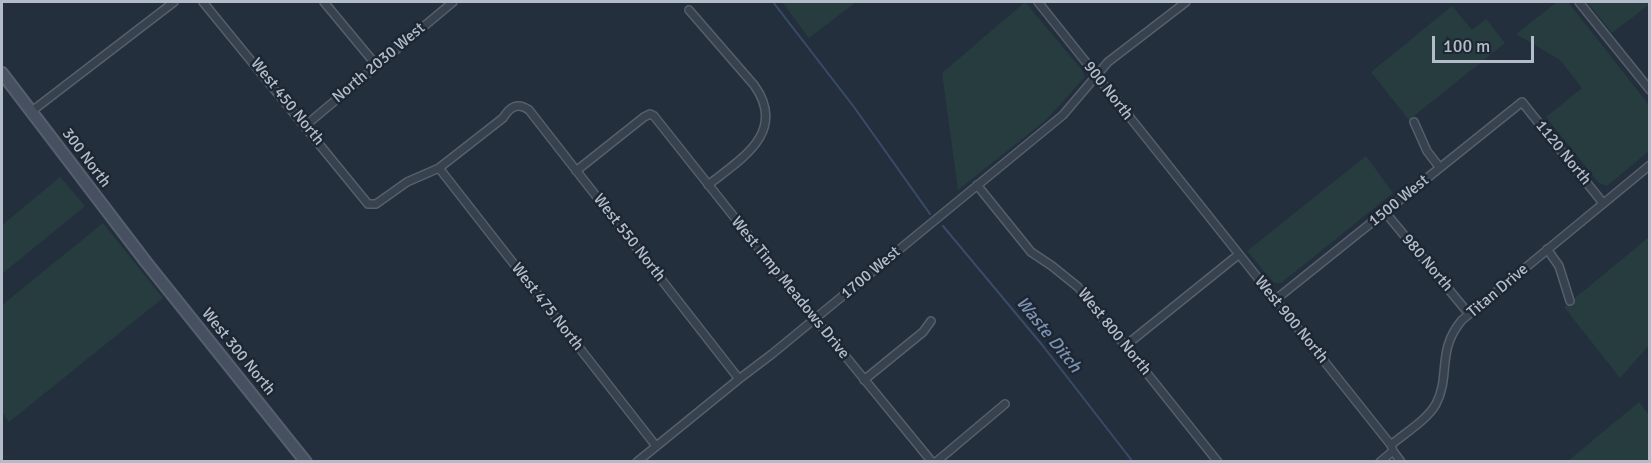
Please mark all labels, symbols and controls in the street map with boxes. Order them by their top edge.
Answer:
street label: North 2030 West [329,19,429,107]
scale bar [1435,24,1537,62]
text: 100 m [1443,35,1490,57]
street label: West 450 North [246,55,328,149]
street label: 900 North [1079,58,1137,124]
street label: 1120 North [1531,117,1595,189]
street label: 300 North [58,125,114,191]
street label: 1500 West [1365,171,1433,231]
street label: West 550 North [589,190,669,286]
street label: West Timp Meadows Drive [727,213,853,363]
street label: 980 North [1397,230,1457,296]
street label: 1700 West [837,243,905,303]
street label: West 475 North [507,259,587,355]
street label: Titan Drive [1464,260,1532,322]
street label: West 900 North [1250,273,1332,367]
street label: West 800 North [1073,285,1155,379]
water label: Waste Ditch [1011,293,1085,377]
street label: West 300 North [197,305,279,399]

